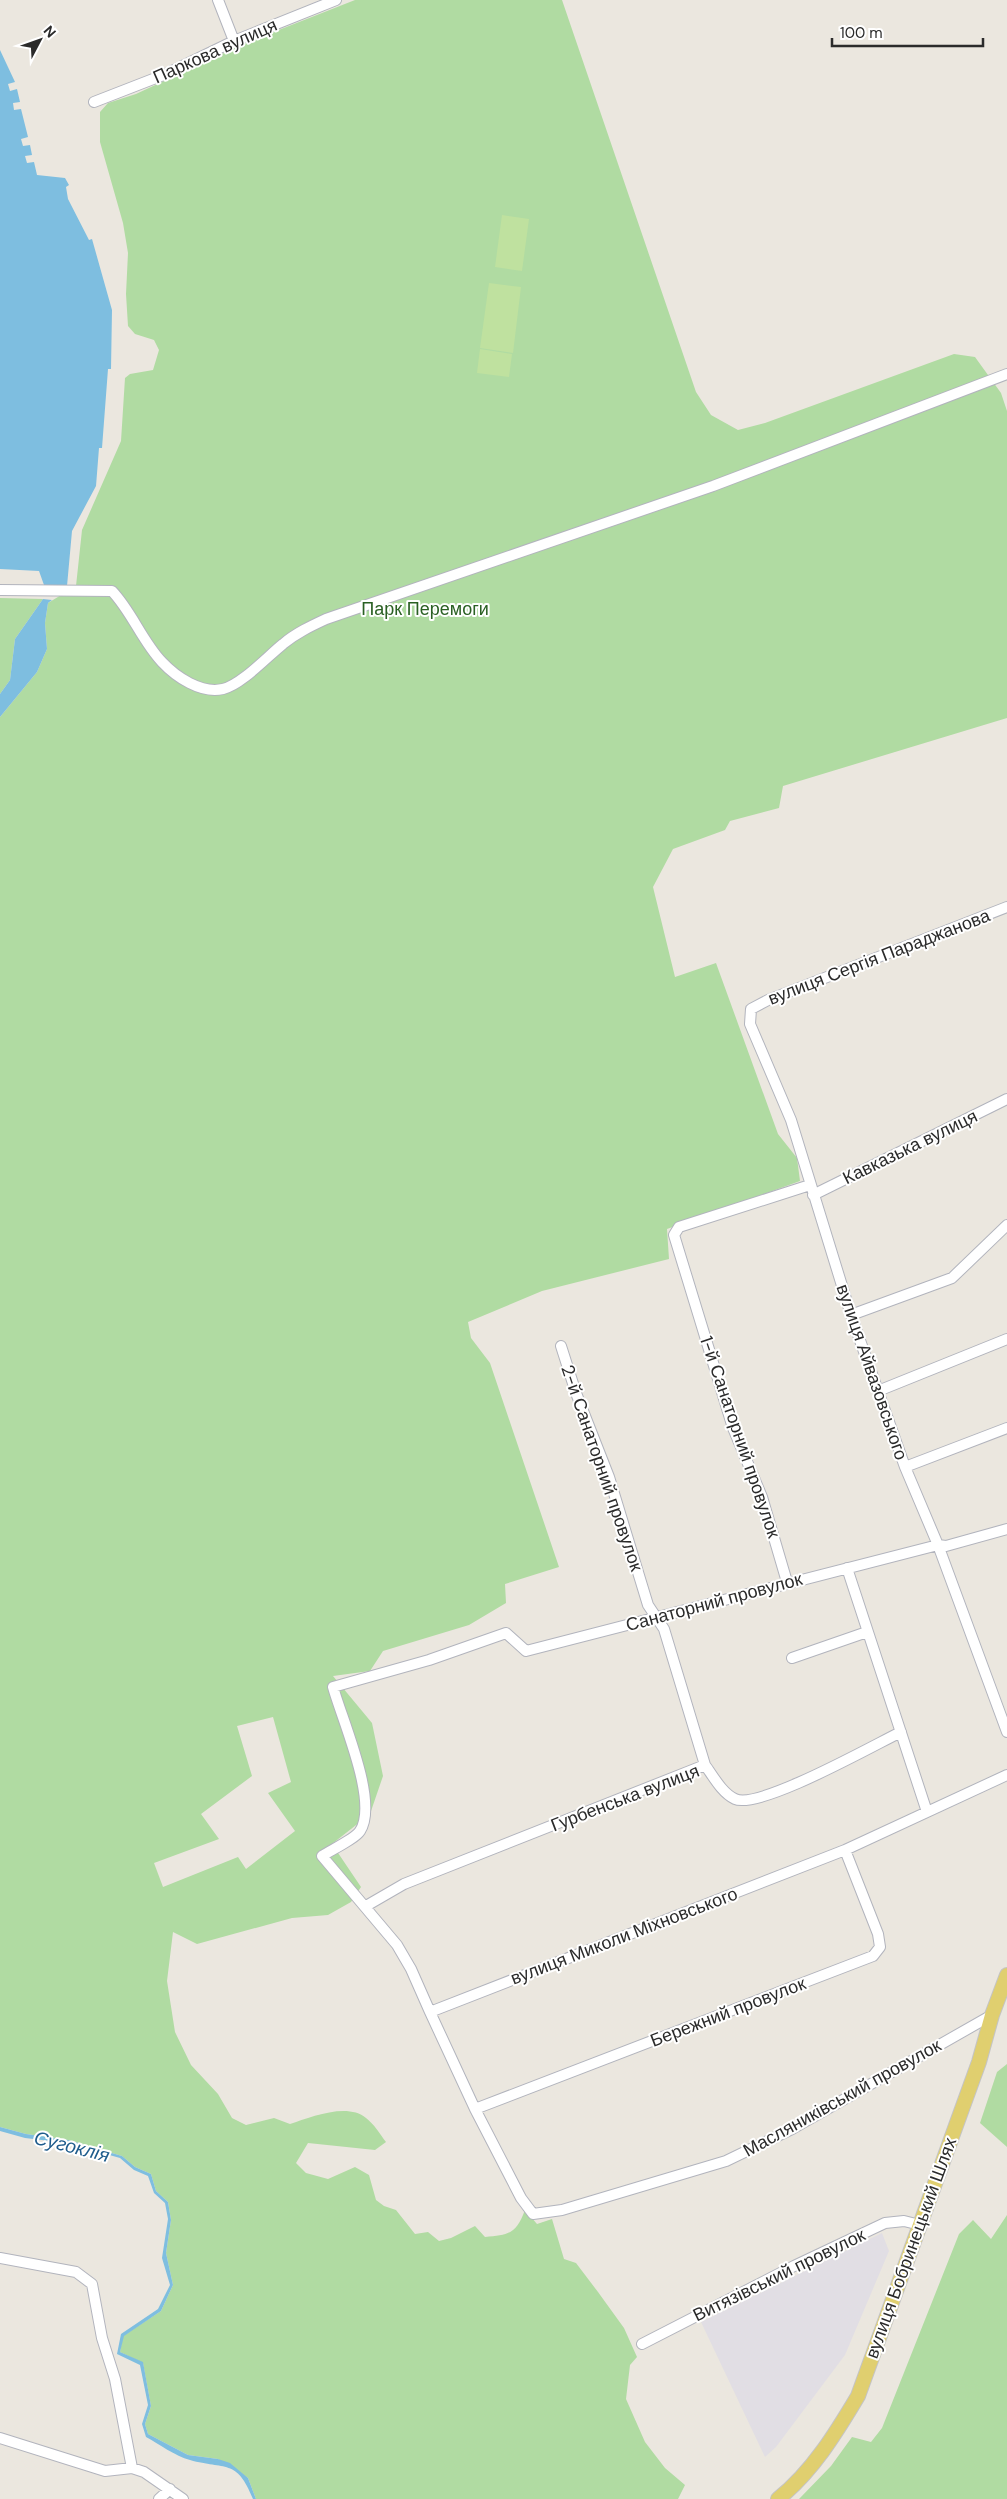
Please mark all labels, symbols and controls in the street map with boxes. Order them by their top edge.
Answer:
street label: Паркова вулиця [149,13,281,89]
north arrow [15,15,65,65]
scale bar [832,15,983,47]
text: N [40,22,60,41]
text: 100 m [840,23,883,43]
park label: Парк Перемоги [361,597,489,621]
street label: вулиця Сергія Параджанова [764,903,994,1011]
street label: Кавказька вулиця [839,1104,981,1190]
street label: вулиця Айвазовського [831,1281,913,1463]
street label: 1-й Санаторний провулок [694,1333,786,1541]
street label: 2-й Санаторний провулок [555,1362,649,1574]
street label: Санаторний провулок [623,1567,805,1637]
street label: Гурбенська вулиця [547,1759,703,1837]
street label: вулиця Миколи Міхновського [507,1882,741,1990]
street label: Бережний провулок [647,1971,809,2053]
street label: Масляниківський провулок [739,2033,945,2163]
water label: Сугоклія [32,2125,112,2168]
street label: вулиця Бобринецький Шлях [860,2134,962,2362]
street label: Витязівський провулок [689,2223,869,2327]

